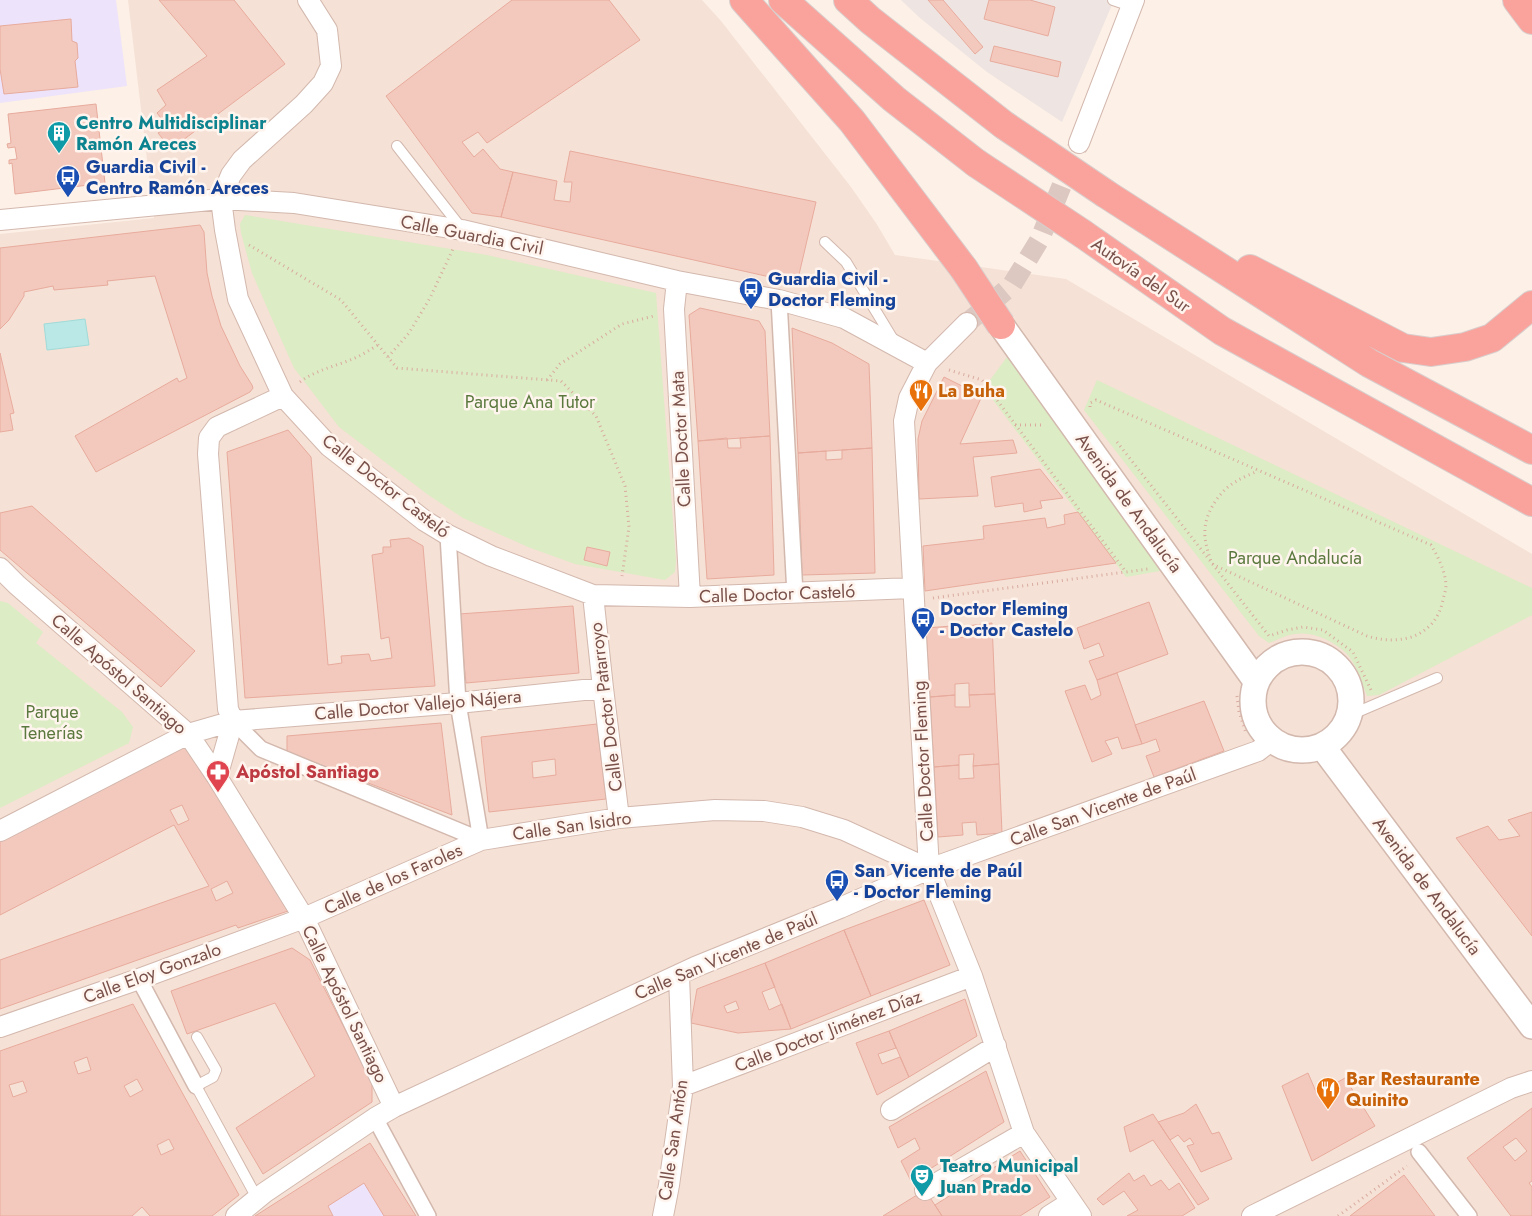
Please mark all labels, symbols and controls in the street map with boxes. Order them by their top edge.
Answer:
place label: Centro Multidisciplinar Ramón Areces [76,110,267,157]
building icon: Centro Multidisciplinar Ramón Areces [46,120,72,154]
place label: Guardia Civil - Centro Ramón Areces [86,154,269,201]
bus stop icon: Guardia Civil - Centro Ramón Areces [55,164,81,198]
street label: Calle Guardia Civil [398,208,546,262]
street label: Autovía del Sur [1086,231,1197,319]
place label: Guardia Civil - Doctor Fleming [768,266,896,313]
bus stop icon: Guardia Civil - Doctor Fleming [738,276,764,310]
street label: Calle Doctor Mata [664,370,698,508]
restaurant icon: La Buha [908,378,934,412]
place label: La Buha [938,378,1005,404]
park label: Parque Ana Tutor [465,389,596,415]
street label: Calle Doctor Casteló [316,428,456,544]
street label: Avenida de Andalucía [1069,428,1189,578]
park label: Parque Andalucía [1228,545,1362,571]
street label: Calle Doctor Casteló [699,578,856,610]
place label: Doctor Fleming - Doctor Castelo [940,596,1074,643]
bus stop icon: Doctor Fleming - Doctor Castelo [910,606,936,640]
street label: Calle Apóstol Santiago [45,608,193,741]
street label: Calle Doctor Patarroyo [583,621,629,793]
street label: Calle Doctor Fleming [906,680,940,842]
street label: Calle Doctor Vallejo Nájera [313,683,523,727]
park label: Parque Tenerías [21,699,83,746]
pharmacy icon: Apóstol Santiago [205,759,231,793]
place label: Apóstol Santiago [235,759,379,785]
street label: Calle San Vicente de Paúl [1006,761,1200,853]
street label: Calle San Isidro [511,805,633,847]
street label: Avenida de Andalucía [1366,811,1488,961]
street label: Calle de los Faroles [320,837,466,921]
place label: San Vicente de Paúl - Doctor Fleming [854,858,1022,905]
bus stop icon: San Vicente de Paúl - Doctor Fleming [824,868,850,902]
street label: Calle San Vicente de Paúl [630,906,822,1006]
street label: Calle Apóstol Santiago [295,921,395,1087]
street label: Calle Eloy Gonzalo [79,936,225,1010]
street label: Calle Doctor Jiménez Díaz [731,983,926,1079]
place label: Bar Restaurante Quinito [1346,1066,1480,1113]
restaurant icon: Bar Restaurante Quinito [1315,1076,1341,1110]
street label: Calle San Antón [652,1078,694,1202]
place label: Teatro Municipal Juan Prado [937,1153,1078,1200]
theatre icon: Teatro Municipal Juan Prado [909,1163,935,1197]

